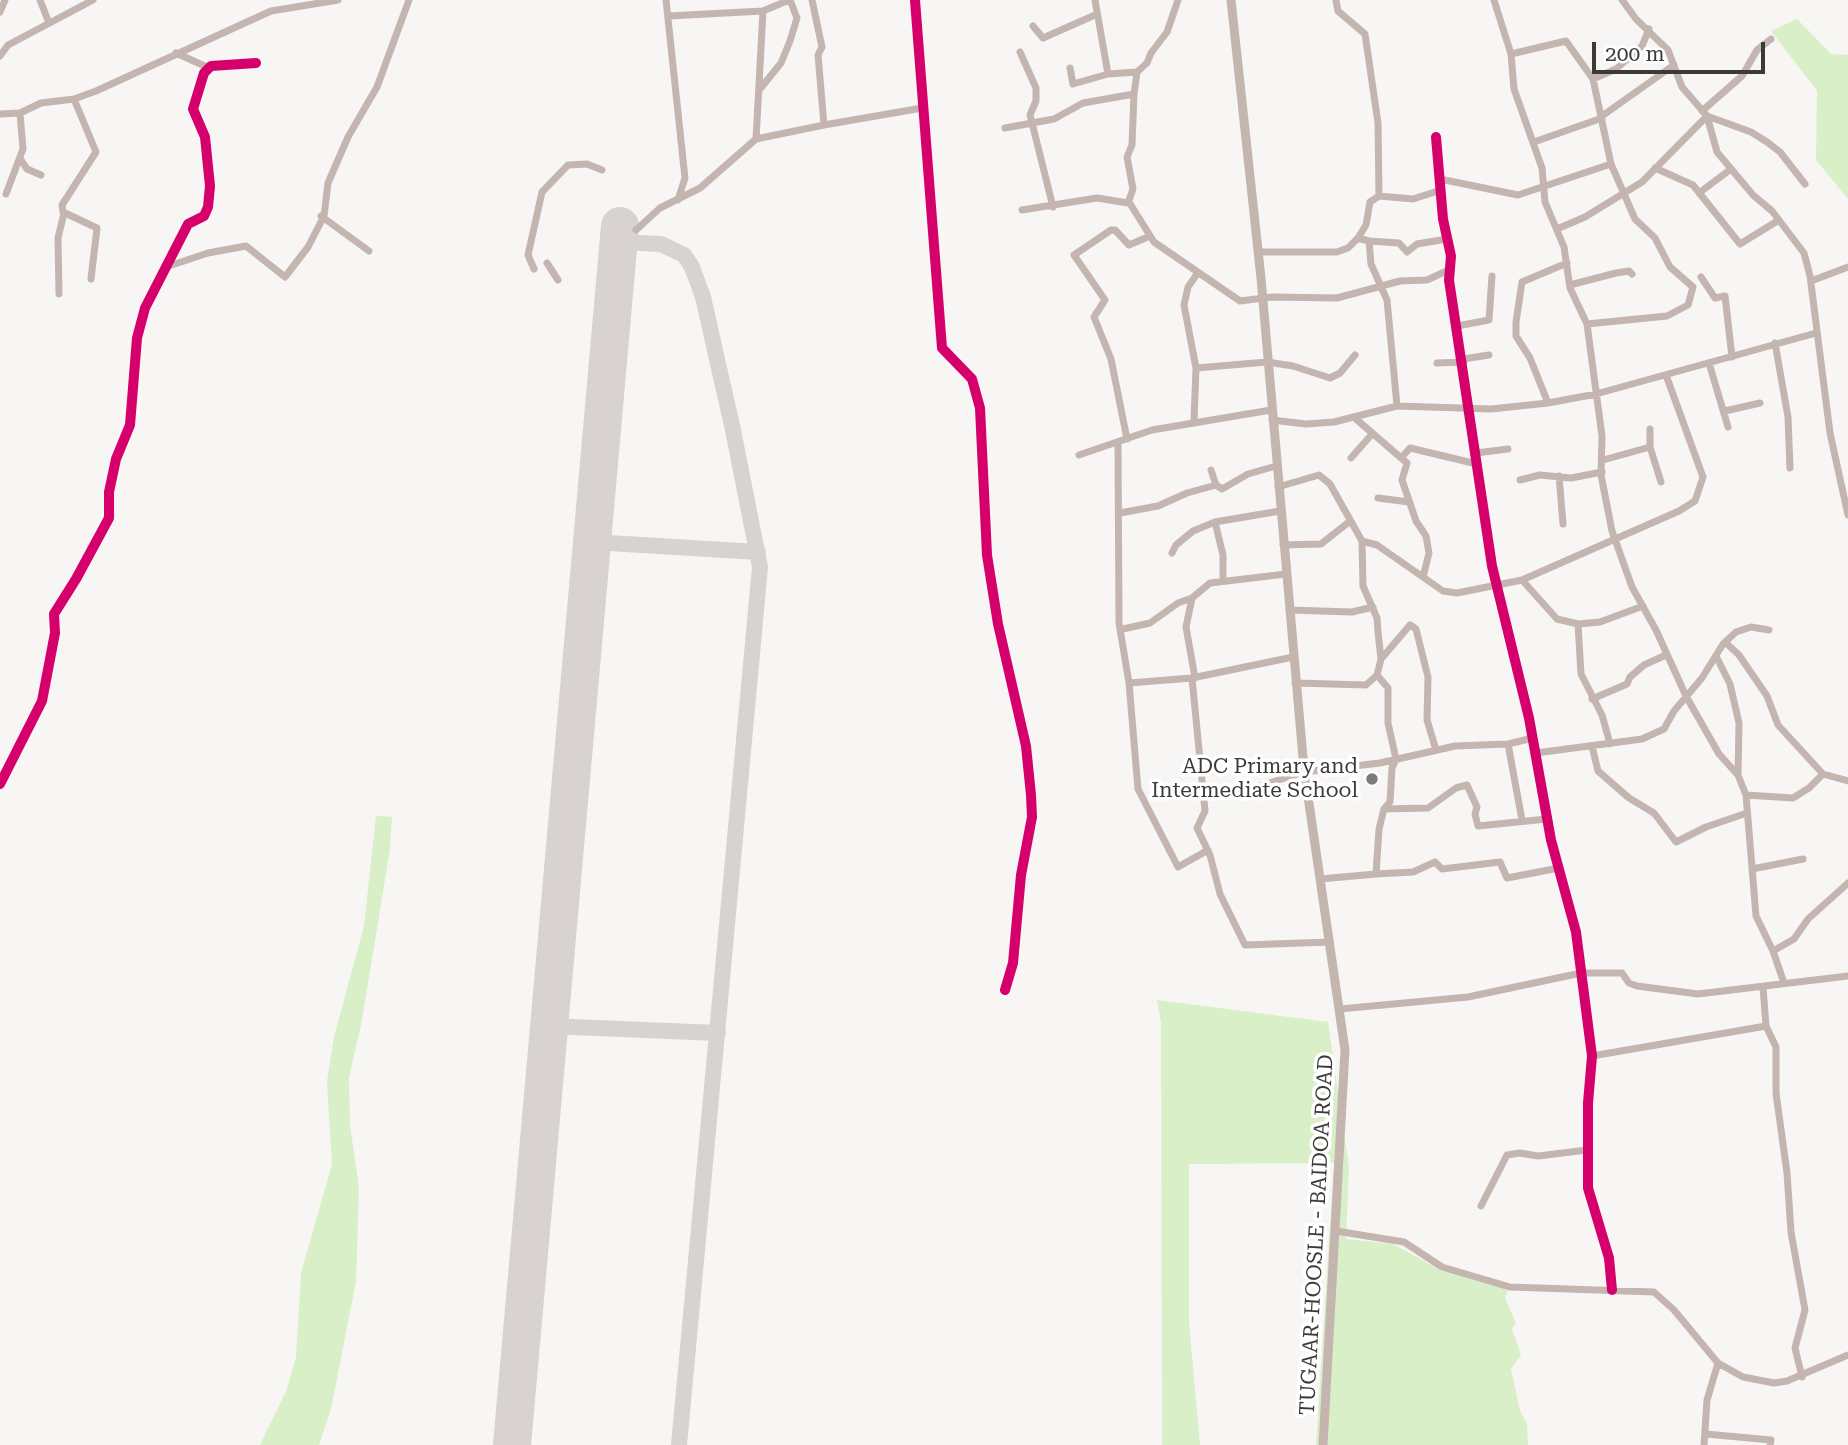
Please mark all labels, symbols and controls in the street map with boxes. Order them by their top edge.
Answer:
scale bar [1596,28,1769,72]
text: 200 m [1605,42,1665,66]
place label: ADC Primary and Intermediate School [1151,754,1358,804]
marker: ADC Primary and Intermediate School [1364,771,1380,787]
street label: TUGAAR-HOOSLE - BAIDOA ROAD [1295,1054,1339,1416]

